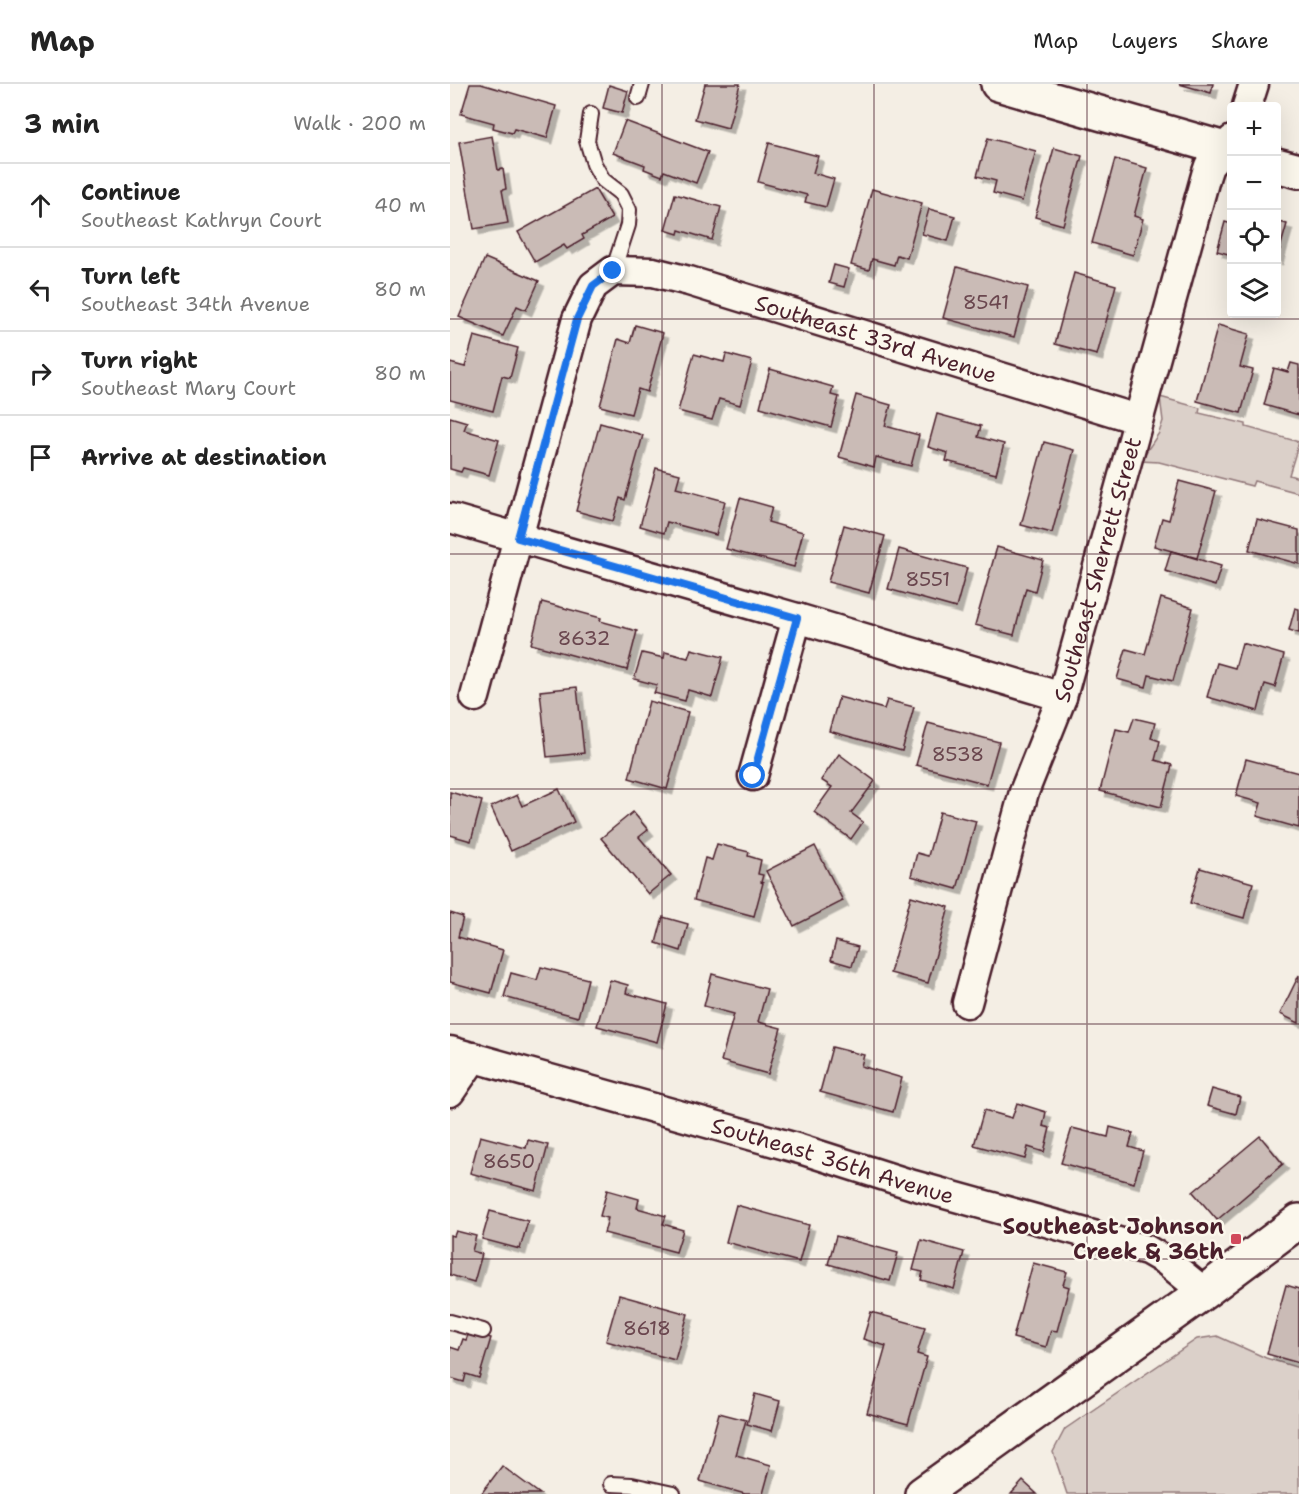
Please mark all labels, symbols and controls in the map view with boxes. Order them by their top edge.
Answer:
text: Map [30,22,95,60]
text: Map [1033,27,1078,55]
text: Layers [1111,27,1178,55]
text: Share [1211,27,1269,55]
map controls [1227,102,1281,318]
button: + [1227,102,1281,156]
text: 3 min [24,106,100,141]
text: Walk · 200 m [293,110,426,136]
button: − [1227,156,1281,210]
text: Continue [81,178,181,207]
icon: ahead [24,189,57,222]
text: 40 m [374,192,426,218]
text: Southeast Kathryn Court [81,207,322,233]
button: locate [1227,210,1281,264]
route end [599,257,625,283]
text: Turn left [81,262,180,291]
button: layers [1227,264,1281,318]
icon: left [24,273,57,306]
text: 80 m [374,276,426,302]
street label: Southeast 33rd Avenue [751,288,1000,390]
house number: 8541 [963,289,1009,315]
text: Southeast 34th Avenue [81,291,310,317]
text: Turn right [81,346,198,375]
icon: right [24,357,57,390]
text: 80 m [374,360,426,386]
text: Southeast Mary Court [81,375,296,401]
street label: Southeast Sherrett Street [1047,434,1148,706]
icon: arrive [24,441,57,474]
text: Arrive at destination [81,443,327,472]
house number: 8551 [906,566,950,592]
house number: 8632 [558,625,610,651]
house number: 8538 [932,741,984,767]
route start [739,762,765,788]
street label: Southeast 36th Avenue [708,1111,957,1211]
house number: 8650 [483,1148,535,1174]
place label: Southeast Johnson Creek & 36th [1002,1212,1224,1266]
marker: Southeast Johnson Creek & 36th [1229,1232,1243,1246]
house number: 8618 [623,1315,671,1341]

